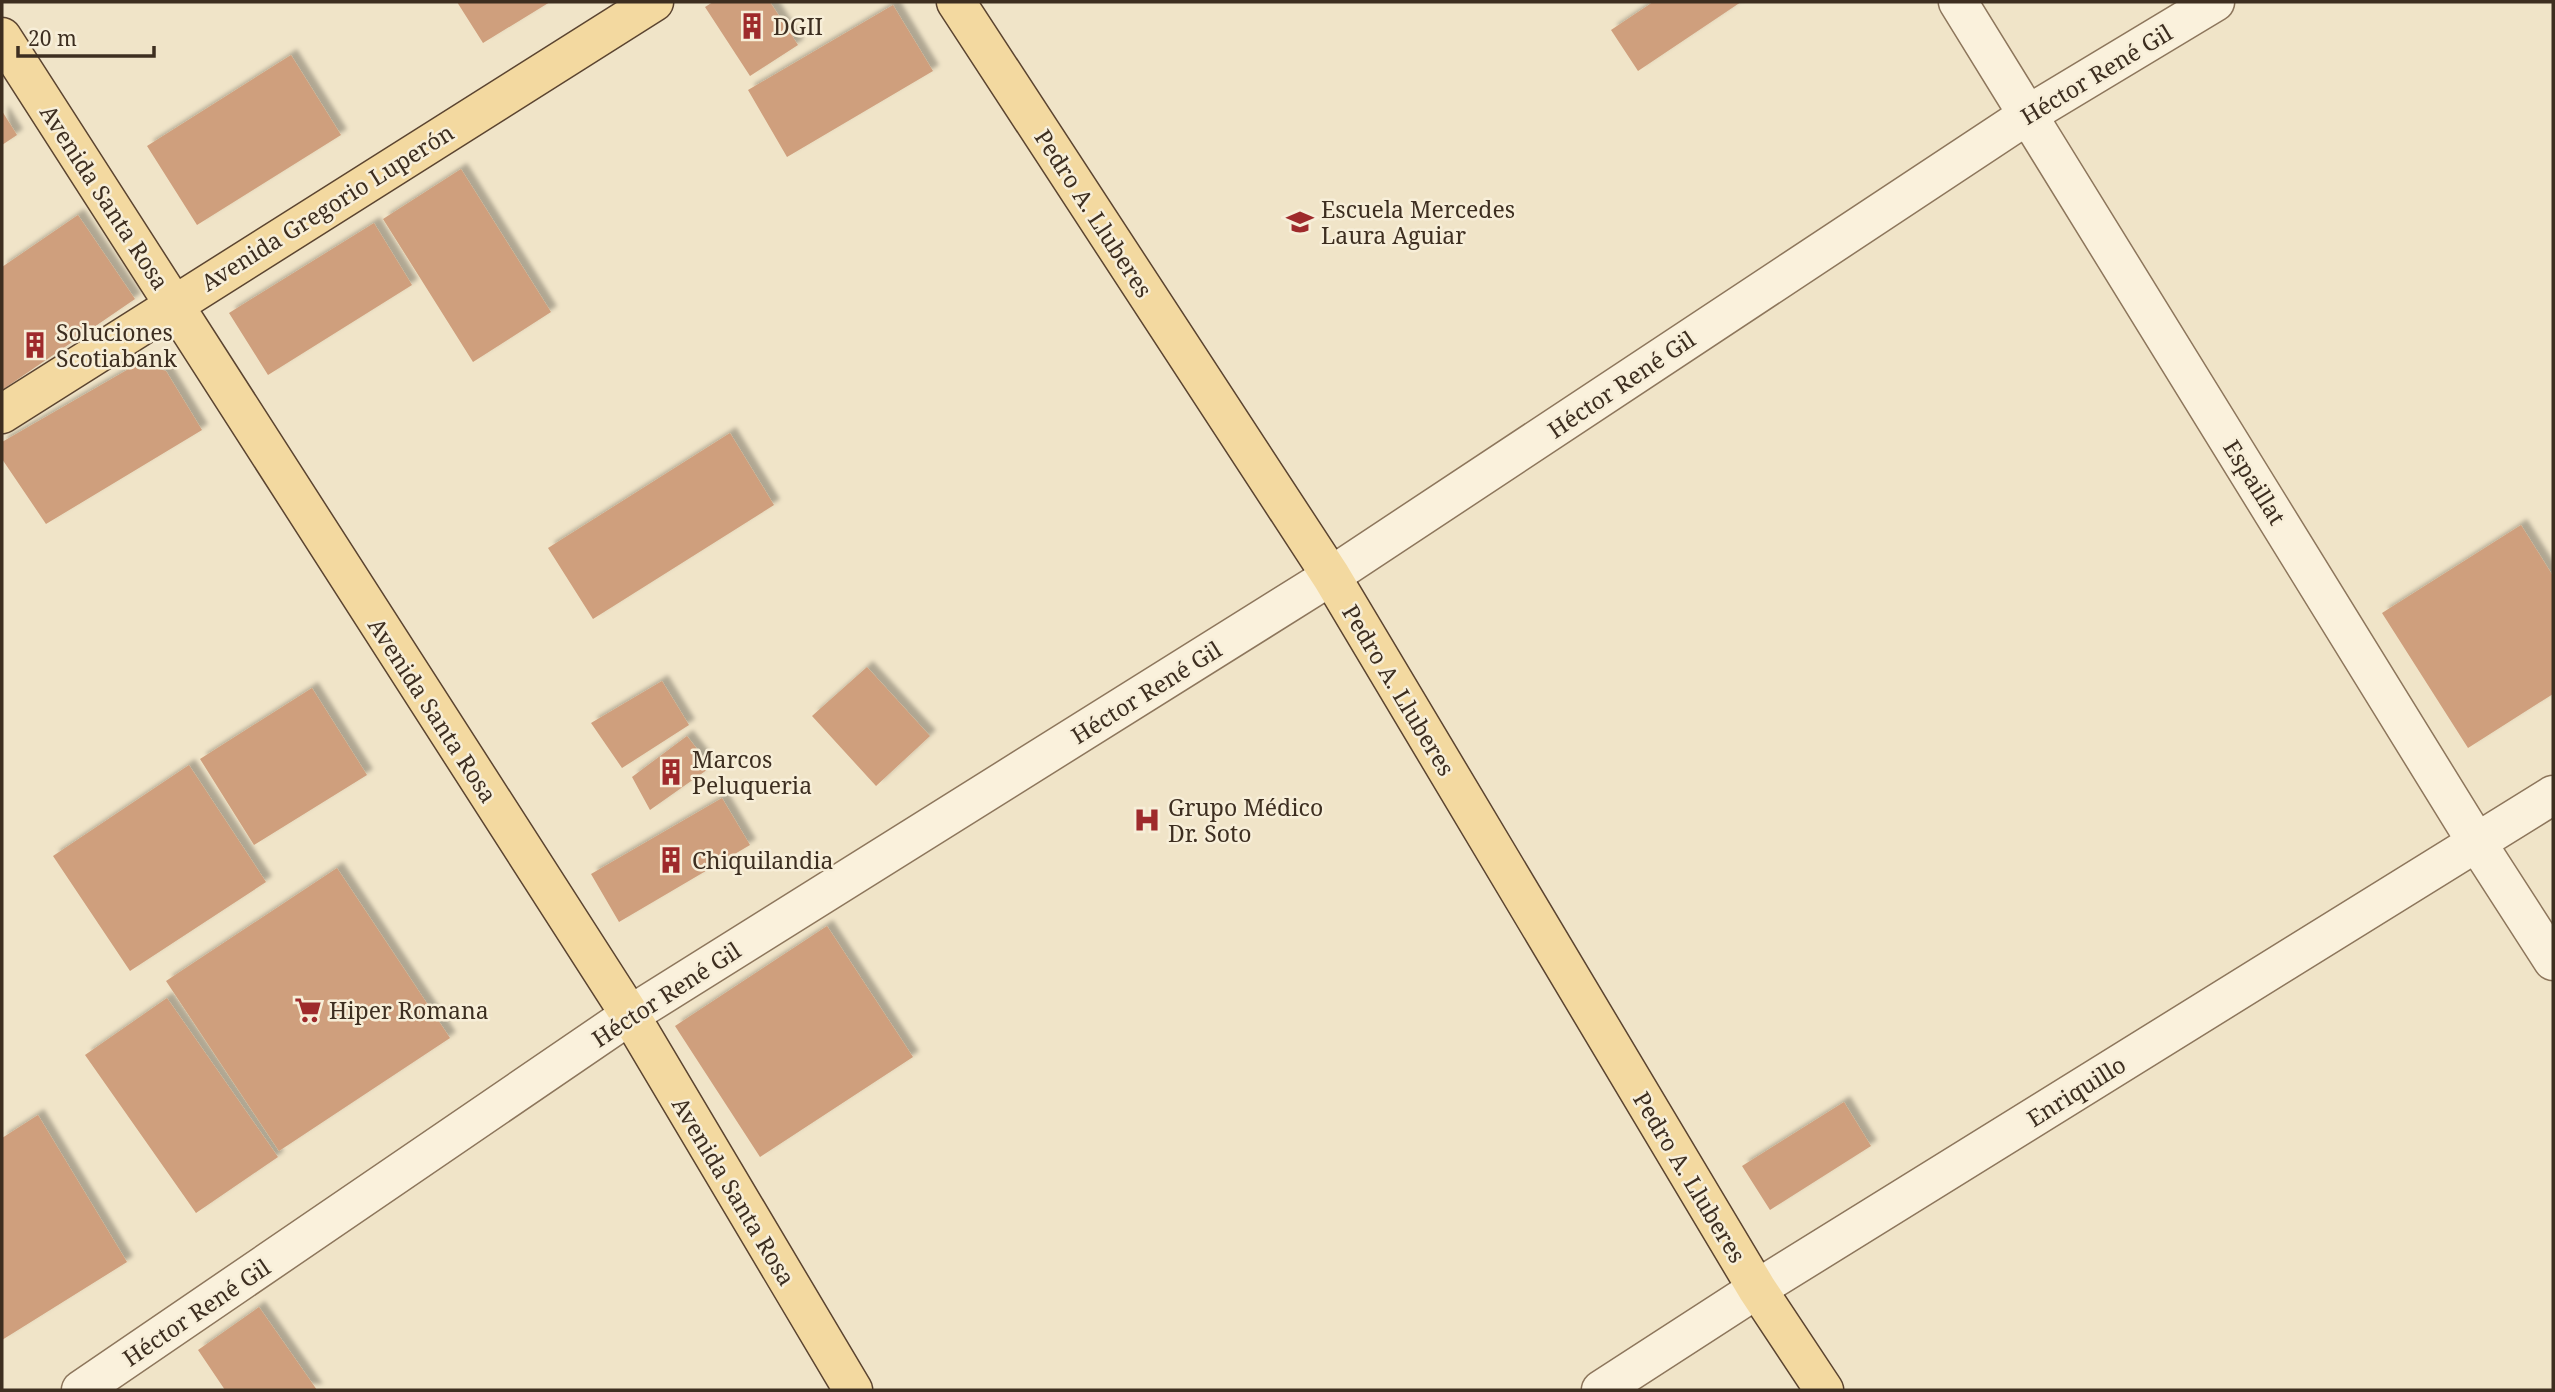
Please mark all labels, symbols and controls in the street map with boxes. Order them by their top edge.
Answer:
place label: DGII [773,10,823,42]
building icon: DGII [737,11,767,41]
scale bar [18,14,154,58]
street label: Héctor René Gil [2014,16,2178,132]
text: 20 m [28,24,77,52]
street label: Avenida Santa Rosa [33,98,177,296]
street label: Avenida Gregorio Luperón [194,116,460,298]
street label: Pedro A. Lluberes [1028,123,1160,303]
place label: Escuela Mercedes Laura Aguiar [1321,193,1515,251]
school or university icon: Escuela Mercedes Laura Aguiar [1285,207,1315,237]
place label: Soluciones Scotiabank [56,316,177,374]
street label: Héctor René Gil [1541,323,1701,445]
building icon: Soluciones Scotiabank [20,330,50,360]
street label: Espaillat [2216,433,2294,531]
street label: Pedro A. Lluberes [1335,598,1463,782]
street label: Avenida Santa Rosa [361,611,505,809]
street label: Héctor René Gil [1065,633,1227,751]
place label: Marcos Peluqueria [692,743,812,801]
building icon: Marcos Peluqueria [656,757,686,787]
place label: Grupo Médico Dr. Soto [1168,791,1323,849]
hospital icon: Grupo Médico Dr. Soto [1132,805,1162,835]
place label: Chiquilandia [692,844,834,876]
building icon: Chiquilandia [656,845,686,875]
street label: Héctor René Gil [585,934,747,1054]
place label: Hiper Romana [329,994,489,1026]
supermarket icon: Hiper Romana [293,995,323,1025]
street label: Enriquillo [2020,1048,2132,1134]
street label: Pedro A. Lluberes [1626,1085,1754,1269]
street label: Avenida Santa Rosa [665,1091,803,1291]
street label: Héctor René Gil [116,1251,276,1373]

